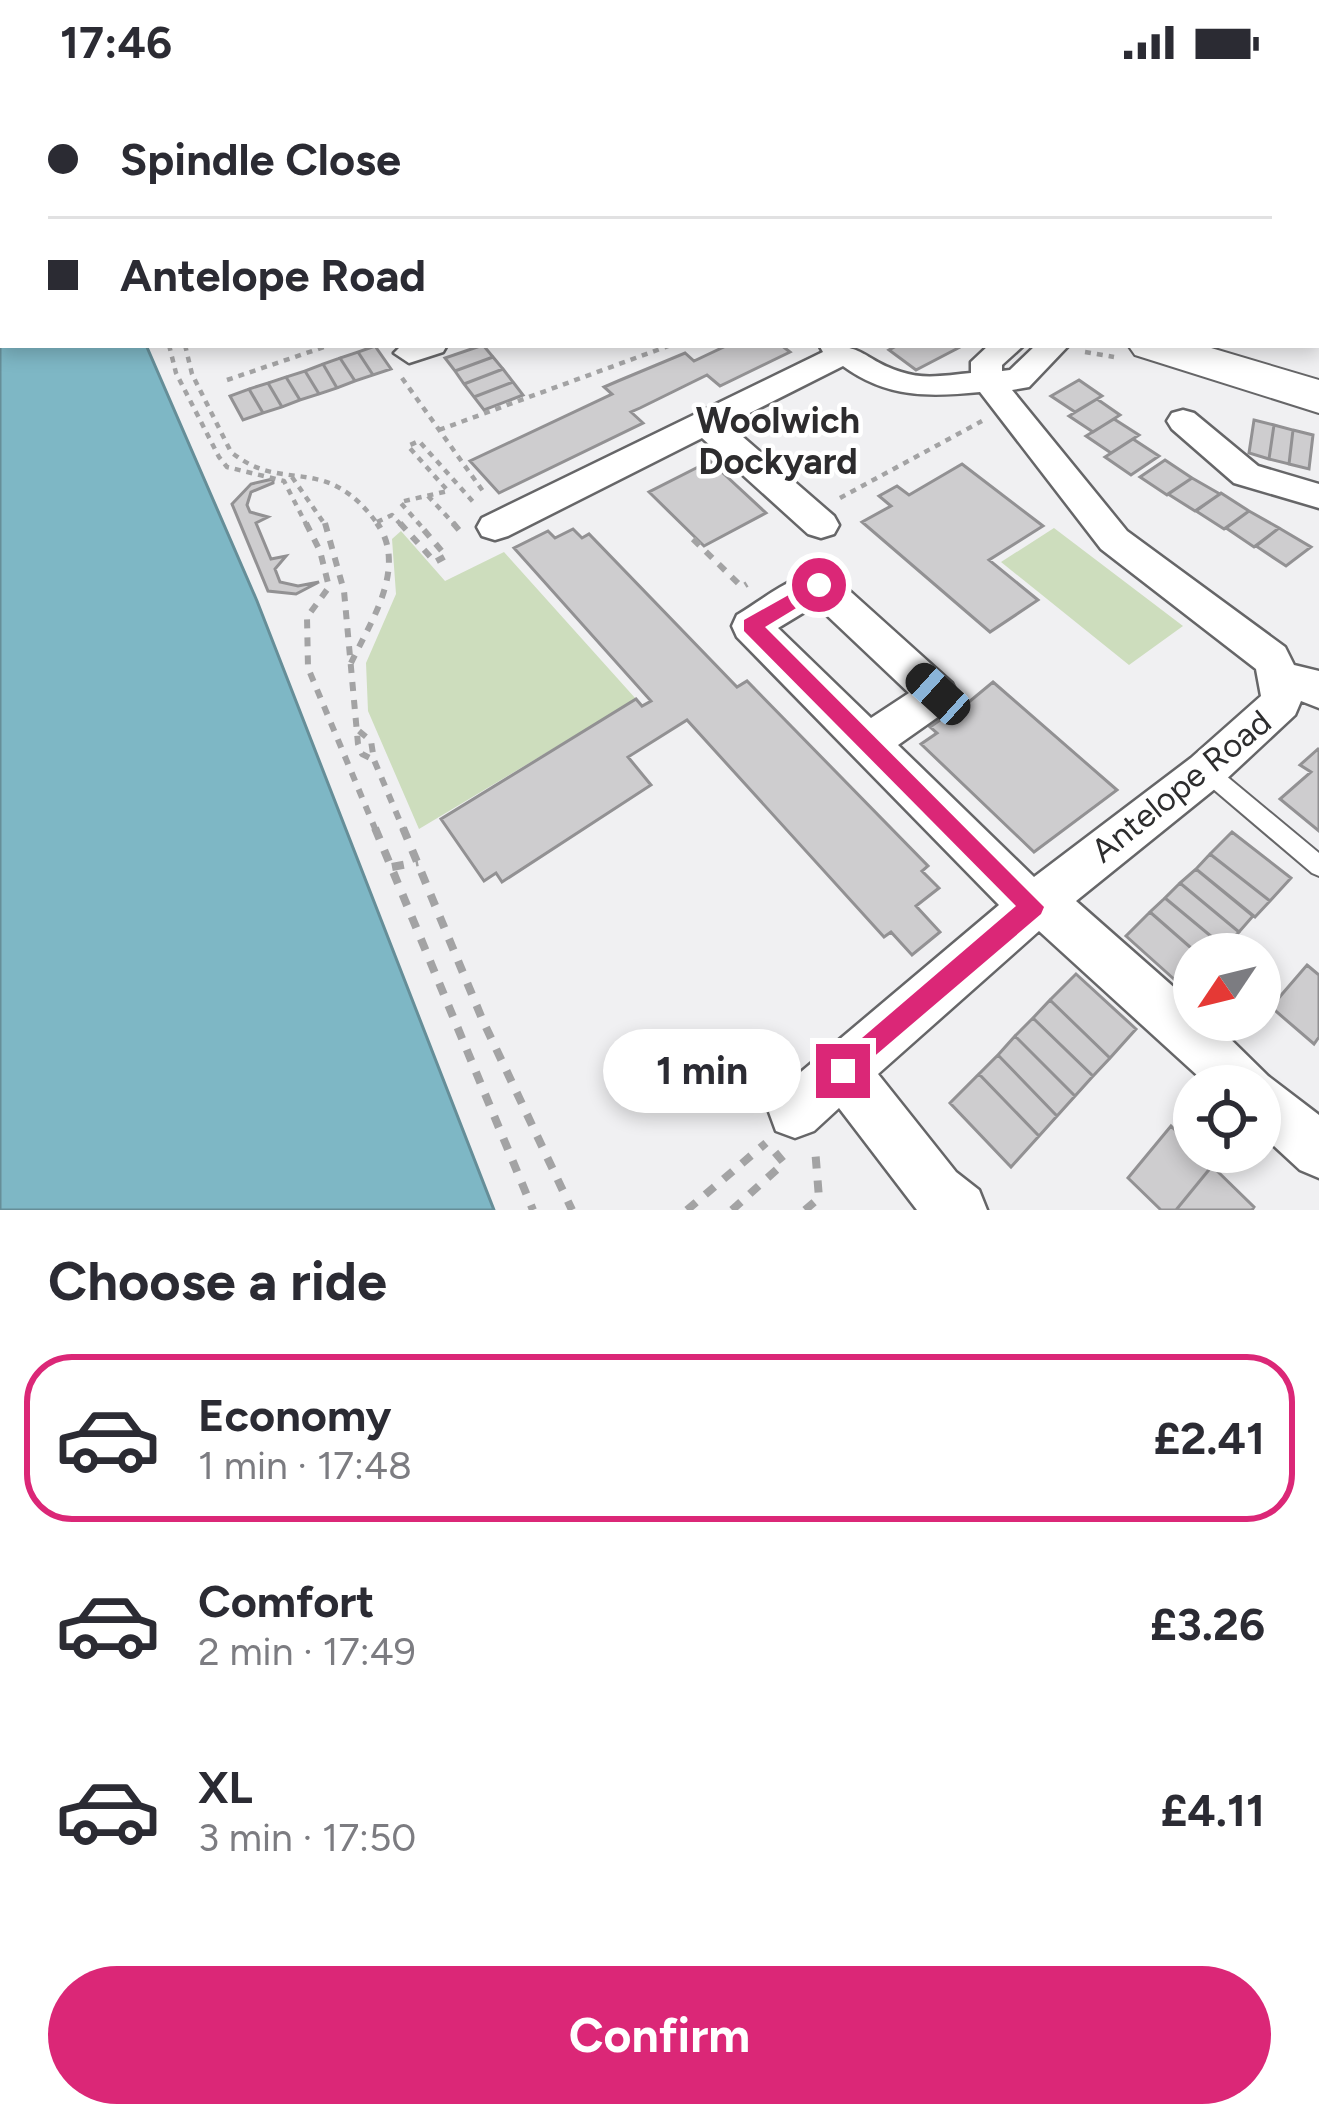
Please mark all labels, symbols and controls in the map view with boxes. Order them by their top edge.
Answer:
text: 17:46 [60,15,172,69]
text: Spindle Close [120,132,401,186]
text: Antelope Road [120,248,426,302]
district label: Woolwich Dockyard [696,399,860,483]
route start [792,558,846,612]
car [899,657,977,731]
street label: Antelope Road [1084,702,1278,870]
north arrow [1173,933,1281,1041]
map controls [1173,933,1281,1173]
callout: 1 min [603,1029,801,1113]
route end [816,1044,870,1098]
text: 1 min [656,1047,748,1094]
button: locate [1173,1065,1281,1173]
text: Choose a ride [48,1249,387,1314]
icon: car [54,1384,162,1492]
text: Economy [198,1388,391,1442]
text: £2.41 [1154,1411,1265,1465]
text: 1 min · 17:48 [198,1442,412,1489]
icon: car [54,1570,162,1678]
text: Comfort [198,1574,374,1628]
text: £3.26 [1150,1597,1265,1651]
text: 2 min · 17:49 [198,1628,416,1675]
icon: car [54,1756,162,1864]
text: XL [198,1760,253,1814]
text: £4.11 [1161,1783,1265,1837]
text: 3 min · 17:50 [198,1814,416,1861]
button: Confirm [48,1966,1271,2104]

